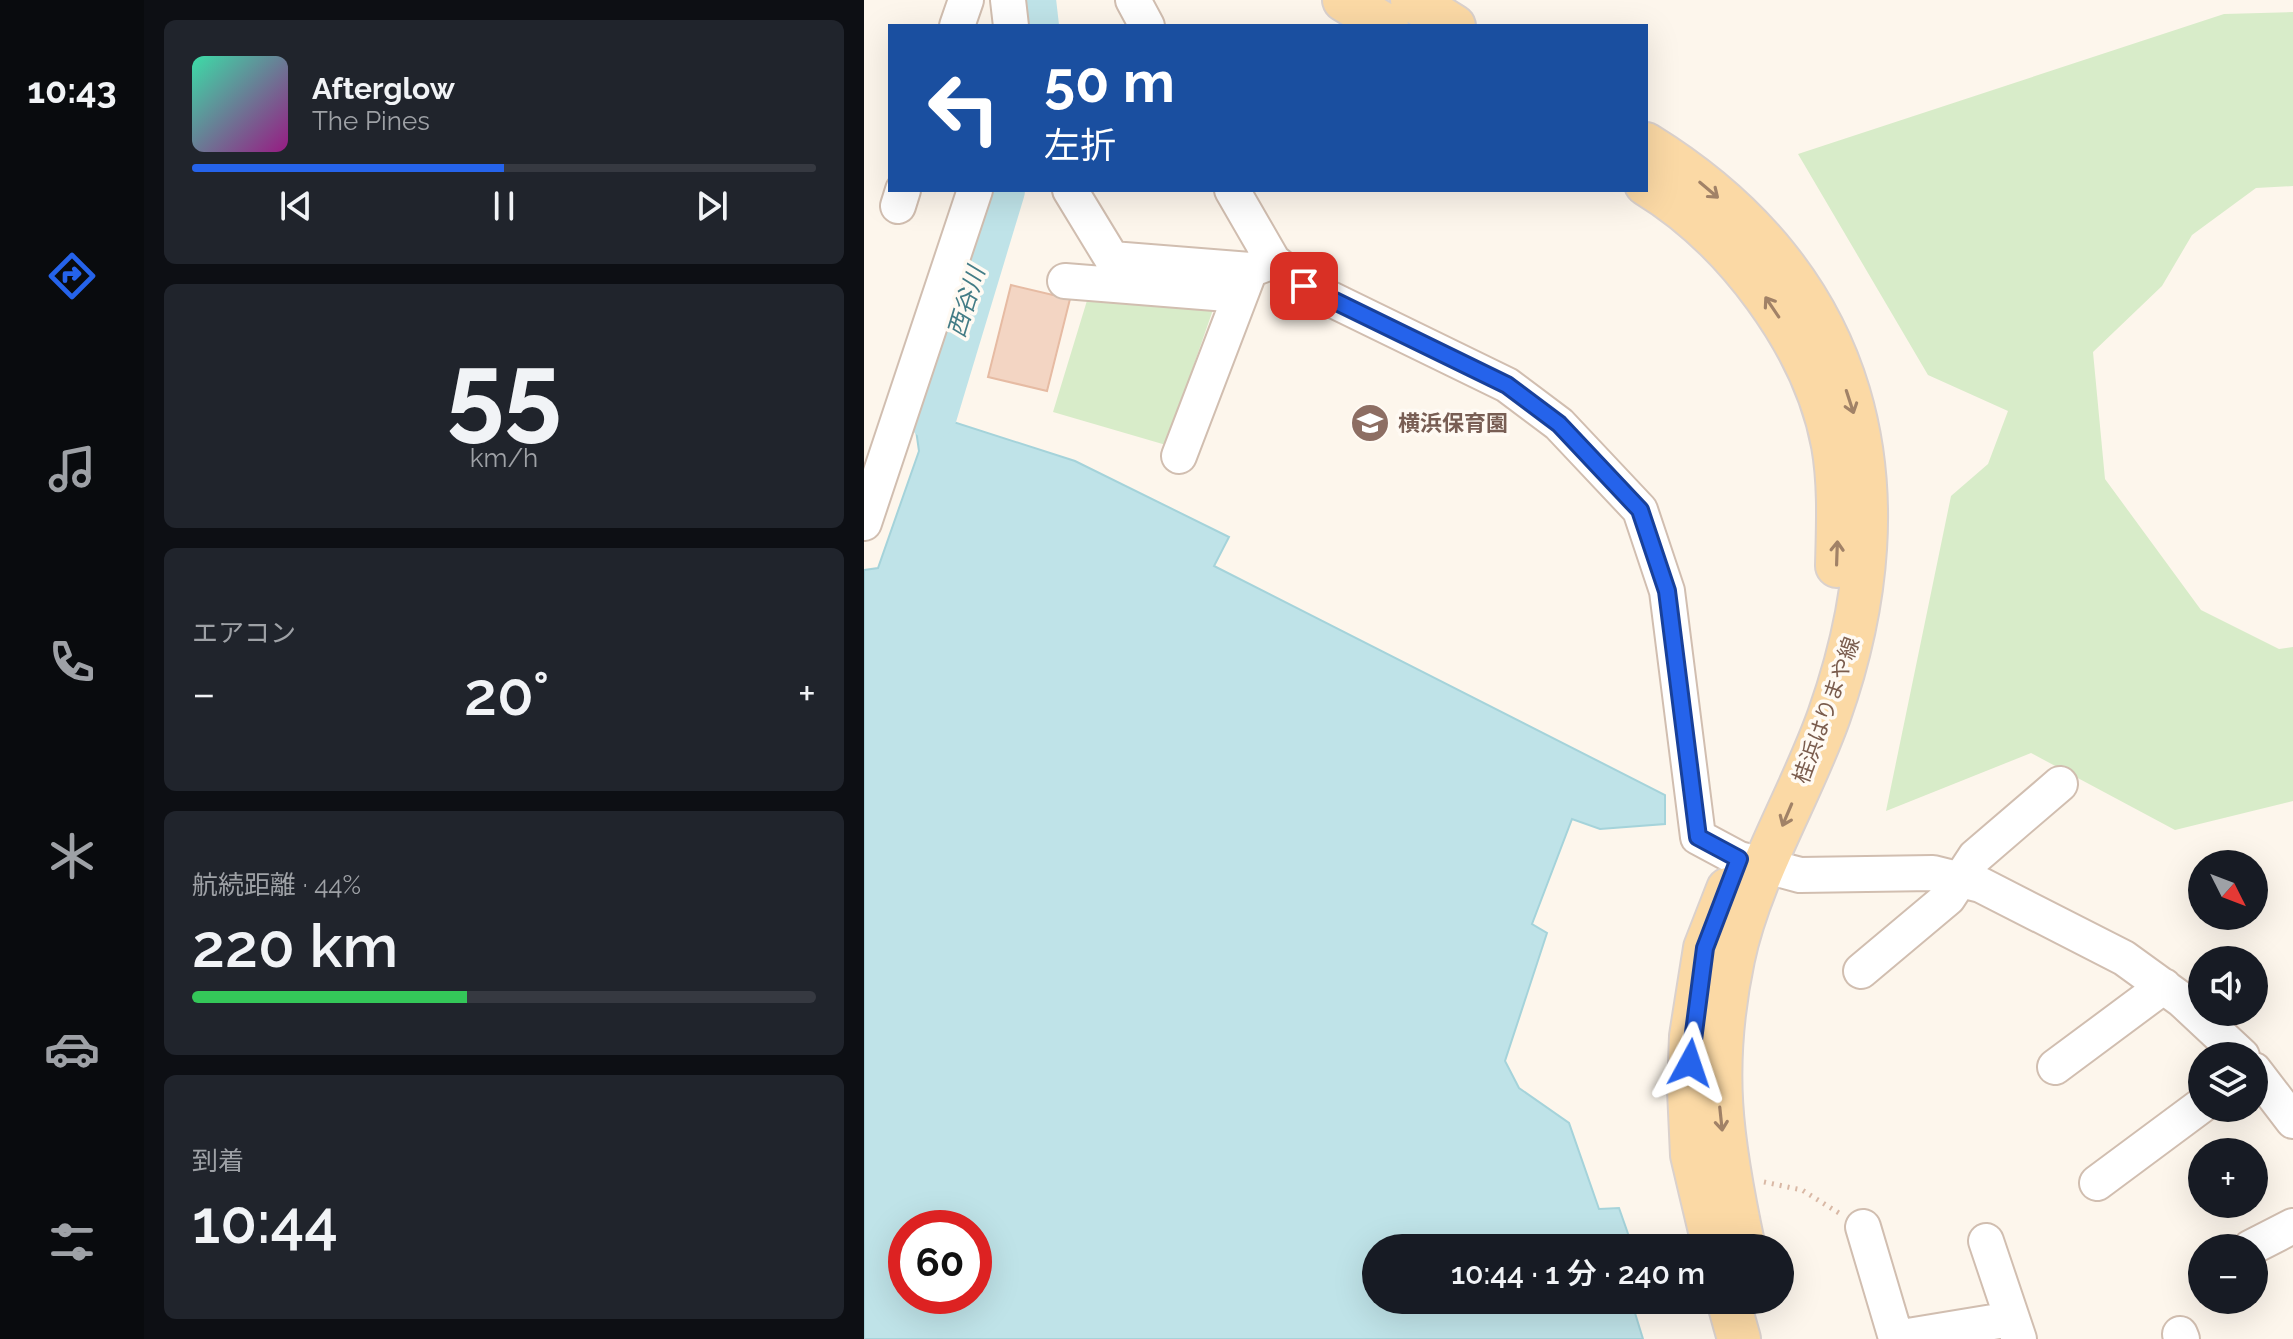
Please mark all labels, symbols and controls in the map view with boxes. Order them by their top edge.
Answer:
text: 50 m [1044,49,1175,115]
icon: left [912,56,1016,160]
text: 10:43 [27,69,117,111]
text: Afterglow [312,71,455,106]
text: The Pines [312,106,430,136]
text: 左折 [1044,124,1116,166]
one-way arrow [1699,180,1719,198]
icon: previous [274,184,318,228]
icon: pause [482,184,526,228]
icon: next [690,184,734,228]
icon: directions [44,248,100,304]
pin [1270,252,1338,320]
water label: 西谷川 [942,260,991,341]
icon: arrive [1282,264,1326,308]
one-way arrow [1764,296,1780,319]
text: 55 [446,330,562,452]
one-way arrow [1844,390,1859,415]
school or university icon: 横浜保育園 [1349,402,1391,444]
place label: 横浜保育園 [1398,410,1508,436]
icon: music [44,441,100,497]
text: km/h [470,443,538,473]
one-way arrow [1830,540,1845,567]
text: エアコン [192,618,296,648]
street label: 桂浜はりまや線 [1787,633,1865,787]
icon: phone [44,634,100,690]
text: 20° [464,659,549,729]
text: − [192,668,216,719]
text: + [798,668,816,719]
one-way arrow [1779,802,1794,827]
icon: climate [44,828,100,884]
north arrow [2188,850,2268,930]
map controls [2188,850,2268,1314]
text: 航続距離 · 44% [192,870,361,900]
text: 220 km [192,911,398,981]
button: sound [2188,946,2268,1026]
icon: car [44,1021,100,1077]
position arrow [1648,1021,1732,1105]
button: layers [2188,1042,2268,1122]
one-way arrow [1713,1106,1728,1132]
button: + [2188,1138,2268,1218]
text: 到着 [192,1146,244,1176]
text: 10:44 [192,1187,338,1257]
speed limit sign: 60 [888,1210,992,1314]
icon: filters [44,1214,100,1270]
button: − [2188,1234,2268,1314]
text: 10:44 · 1 分 · 240 m [1451,1256,1705,1291]

